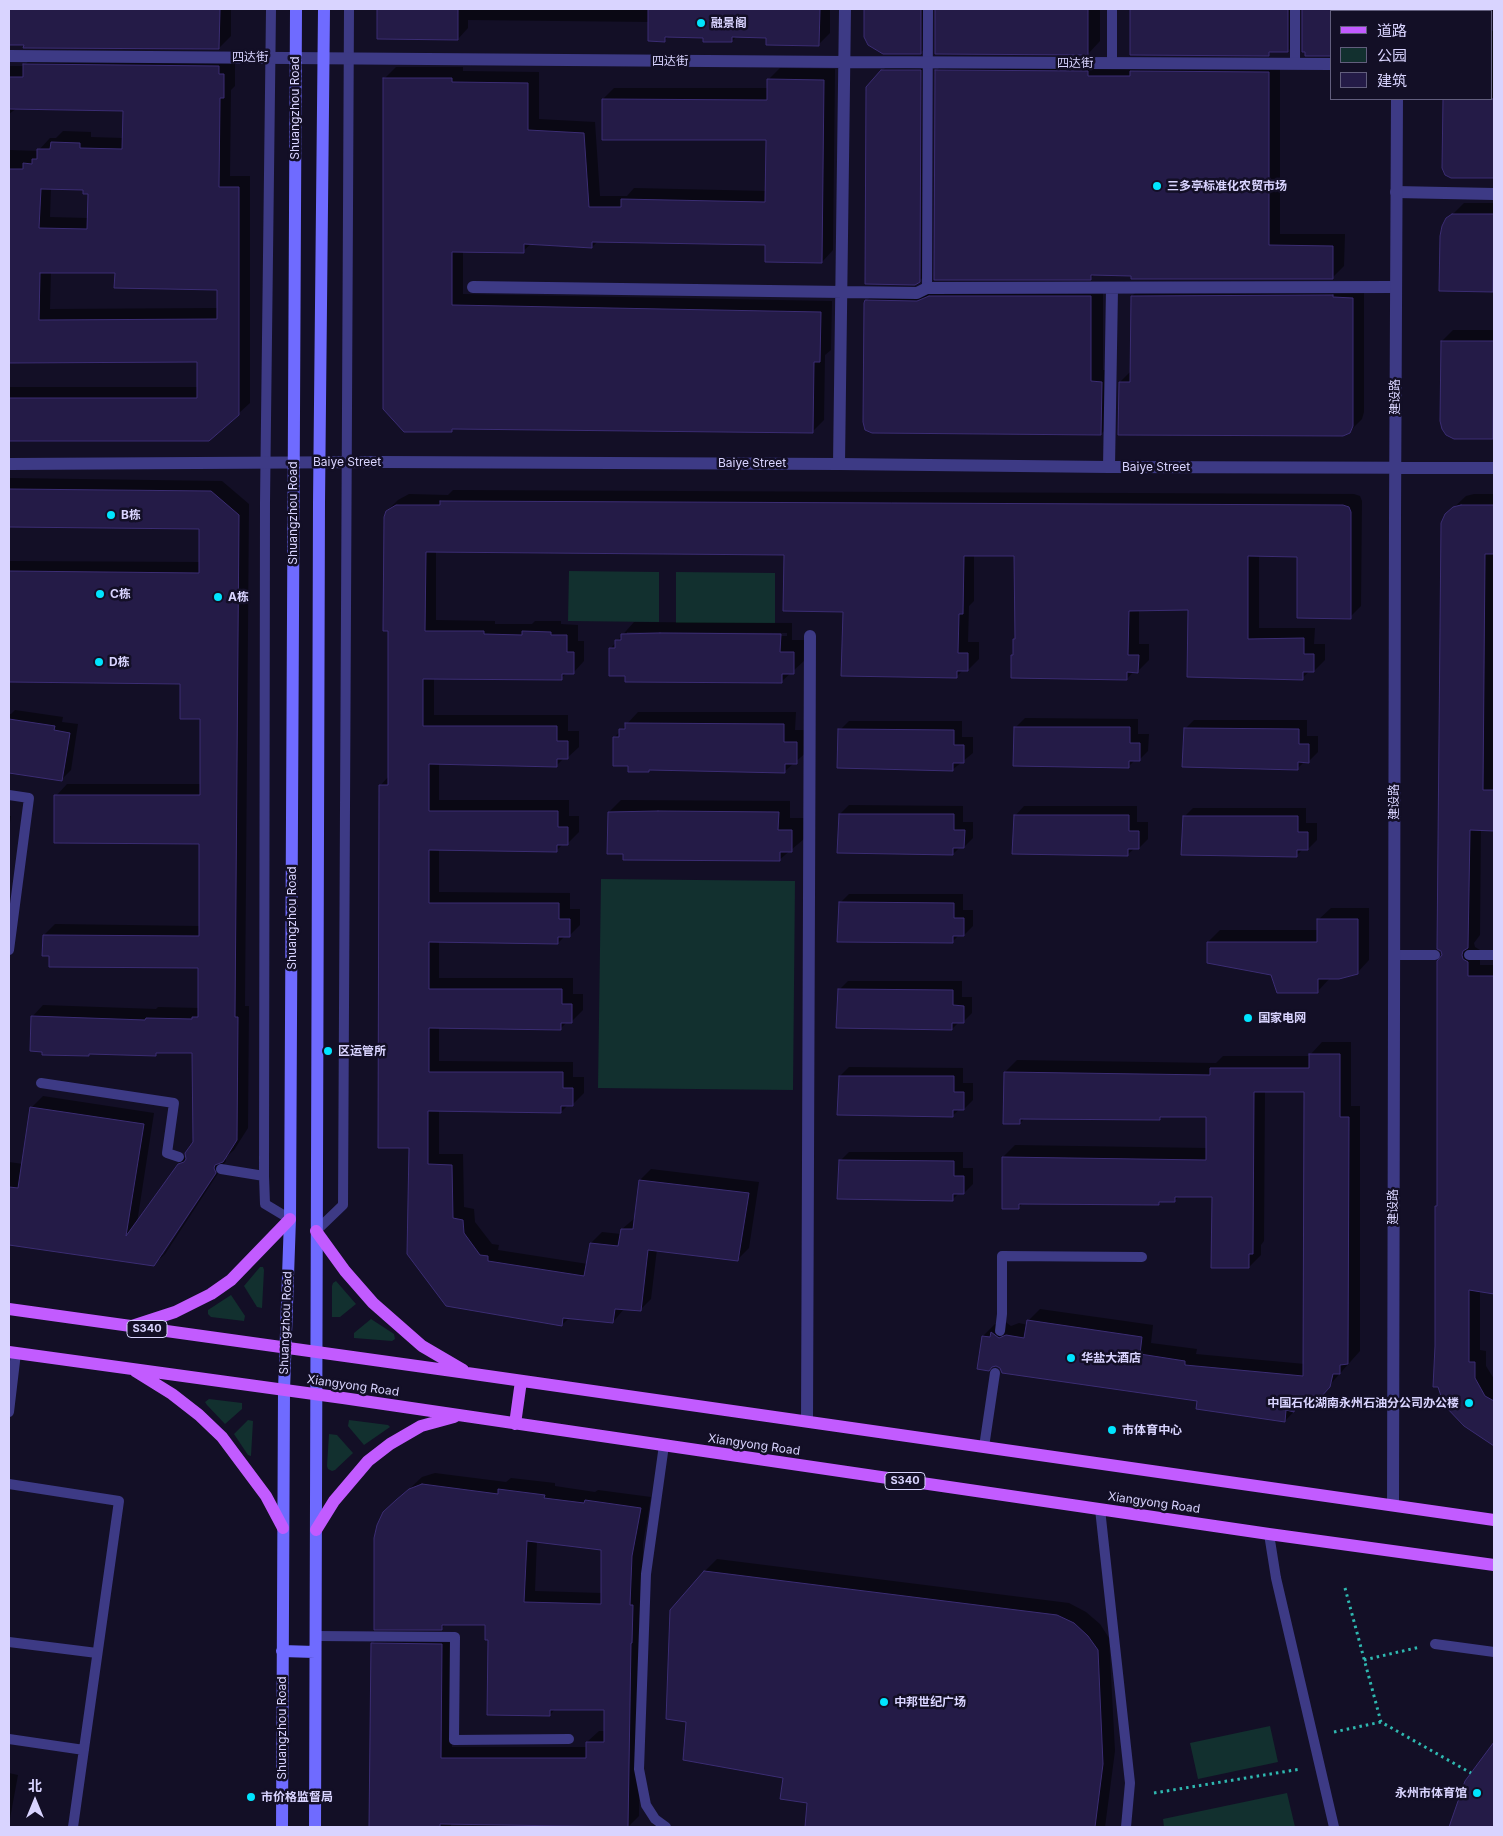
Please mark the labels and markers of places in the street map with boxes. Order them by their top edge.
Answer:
place label: 融景阁 [711,16,747,30]
marker: 融景阁 [695,17,707,29]
place label: 三多亭标准化农贸市场 [1167,179,1287,193]
marker: 三多亭标准化农贸市场 [1151,180,1163,192]
place label: B栋 [121,508,141,522]
marker: B栋 [105,509,117,521]
place label: C栋 [110,587,131,601]
marker: C栋 [94,588,106,600]
place label: A栋 [228,590,249,604]
marker: A栋 [212,591,224,603]
place label: D栋 [109,655,130,669]
marker: D栋 [93,656,105,668]
place label: 国家电网 [1258,1011,1306,1025]
marker: 国家电网 [1242,1012,1254,1024]
place label: 区运管所 [338,1044,386,1058]
marker: 区运管所 [322,1045,334,1057]
place label: 华盐大酒店 [1081,1351,1141,1365]
marker: 华盐大酒店 [1065,1352,1077,1364]
place label: 中国石化湖南永州石油分公司办公楼 [1267,1396,1459,1410]
marker: 中国石化湖南永州石油分公司办公楼 [1463,1397,1475,1409]
place label: 市体育中心 [1122,1423,1182,1437]
marker: 市体育中心 [1106,1424,1118,1436]
place label: 中邦世纪广场 [894,1695,966,1709]
marker: 中邦世纪广场 [878,1696,890,1708]
place label: 永州市体育馆 [1395,1786,1467,1800]
marker: 永州市体育馆 [1471,1787,1483,1799]
place label: 市价格监督局 [261,1790,333,1804]
marker: 市价格监督局 [245,1791,257,1803]

